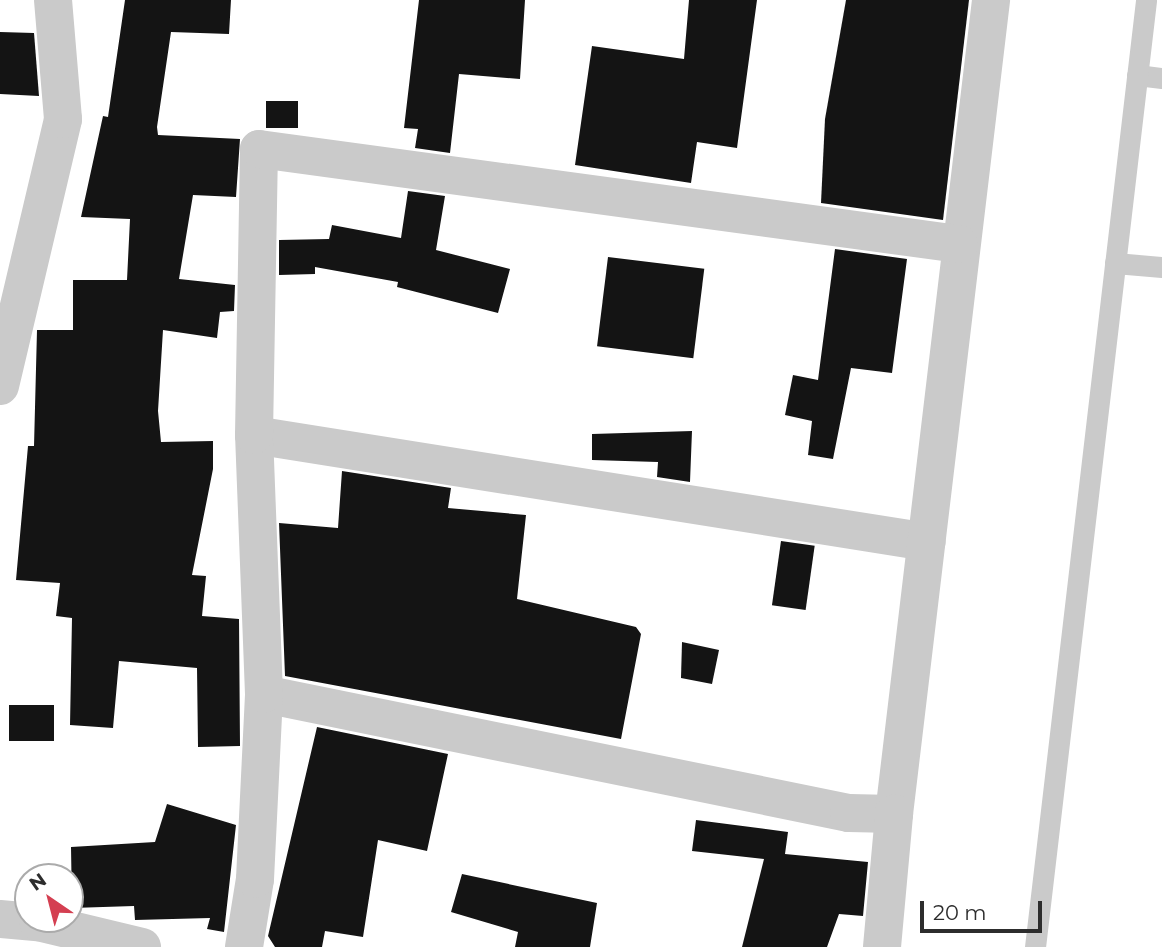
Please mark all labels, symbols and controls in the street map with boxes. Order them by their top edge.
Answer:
north arrow [14,863,84,933]
text: N [25,868,51,896]
scale bar [924,888,1046,932]
text: 20 m [933,900,987,925]

